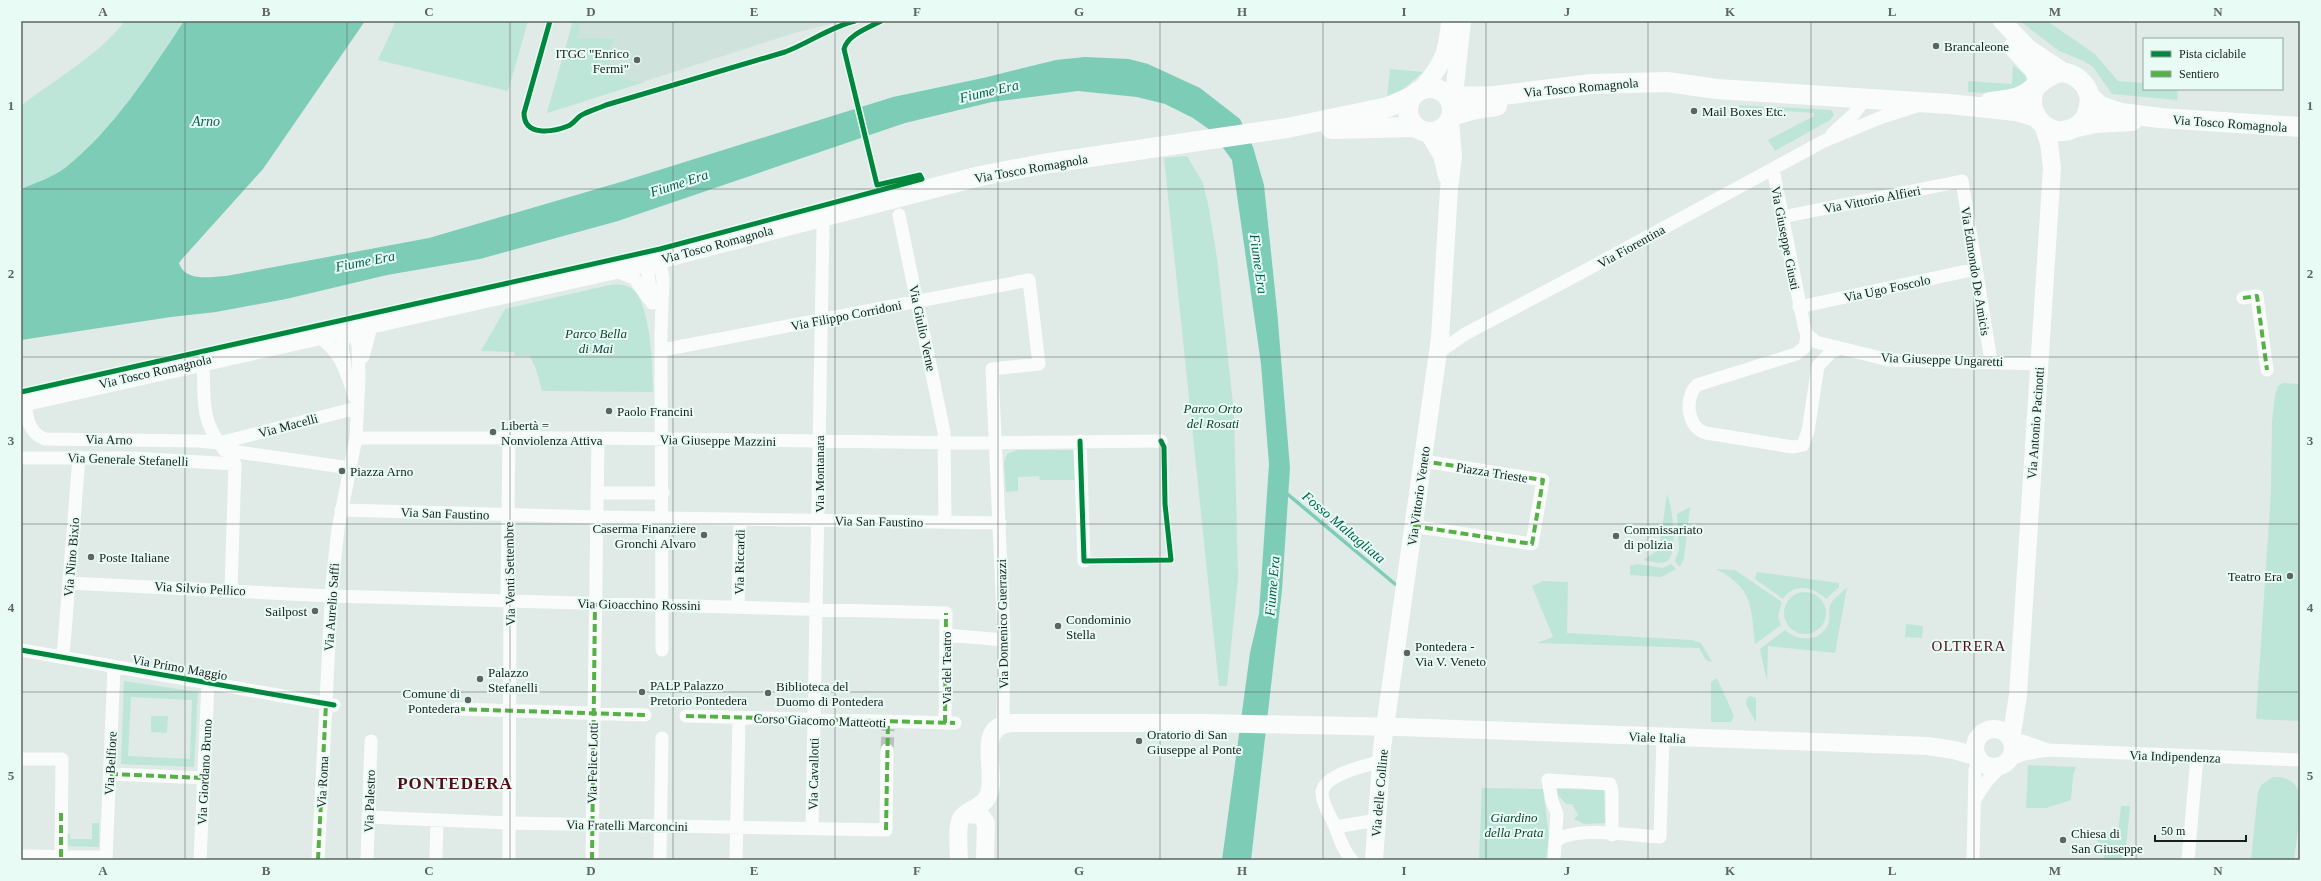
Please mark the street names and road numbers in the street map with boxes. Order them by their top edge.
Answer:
street label: Via Tosco Romagnola [1523,75,1639,100]
street label: Via Tosco Romagnola [2172,112,2288,135]
street label: Via Tosco Romagnola [973,151,1089,186]
street label: Via Vittorio Alfieri [1822,183,1922,216]
street label: Via Giuseppe Giusti [1768,185,1803,292]
street label: Via Edmondo De Amicis [1958,206,1993,337]
street label: Via Tosco Romagnola [660,222,775,267]
street label: Via Fiorentina [1595,222,1668,271]
street label: Via Ugo Foscolo [1842,272,1932,305]
street label: Via Giulio Verne [906,284,939,373]
street label: Via Filippo Corridoni [789,297,903,334]
street label: Via Giuseppe Ungaretti [1880,350,2004,369]
street label: Via Tosco Romagnola [97,351,213,392]
street label: Via Antonio Pacinotti [2024,366,2047,480]
street label: Via Macelli [257,410,320,441]
street label: Via Arno [85,432,133,447]
street label: Via Giuseppe Mazzini [660,432,777,449]
street label: Via Montanara [812,435,827,513]
street label: Via Vittorio Veneto [1404,445,1433,547]
street label: Via Generale Stefanelli [67,450,189,469]
street label: Piazza Trieste [1455,459,1529,486]
street label: Via San Faustino [400,504,490,523]
street label: Via San Faustino [834,513,924,530]
street label: Via Nino Bixio [61,517,82,597]
street label: Via Venti Settembre [501,521,518,626]
street label: Via Riccardi [731,529,748,595]
street label: Via Domenico Guerrazzi [994,559,1011,689]
street label: Via Aurelio Saffi [321,562,342,652]
street label: Via Silvio Pellico [154,579,246,598]
street label: Via Gioacchino Rossini [577,596,701,613]
street label: Via del Teatro [939,631,954,705]
street label: Via Primo Maggio [131,652,229,683]
street label: Corso Giacomo Matteotti [753,711,887,730]
street label: Via Giordano Bruno [194,719,215,825]
street label: Via Felice Lotti [584,722,601,804]
street label: Viale Italia [1628,729,1686,746]
street label: Via Belfiore [101,731,120,795]
street label: Via Cavallotti [805,737,822,810]
street label: Via Indipendenza [2129,747,2221,766]
street label: Via delle Colline [1368,748,1391,838]
street label: Via Roma [314,755,331,809]
street label: Via Palestro [361,769,378,833]
street label: Via Fratelli Marconcini [566,817,688,834]

